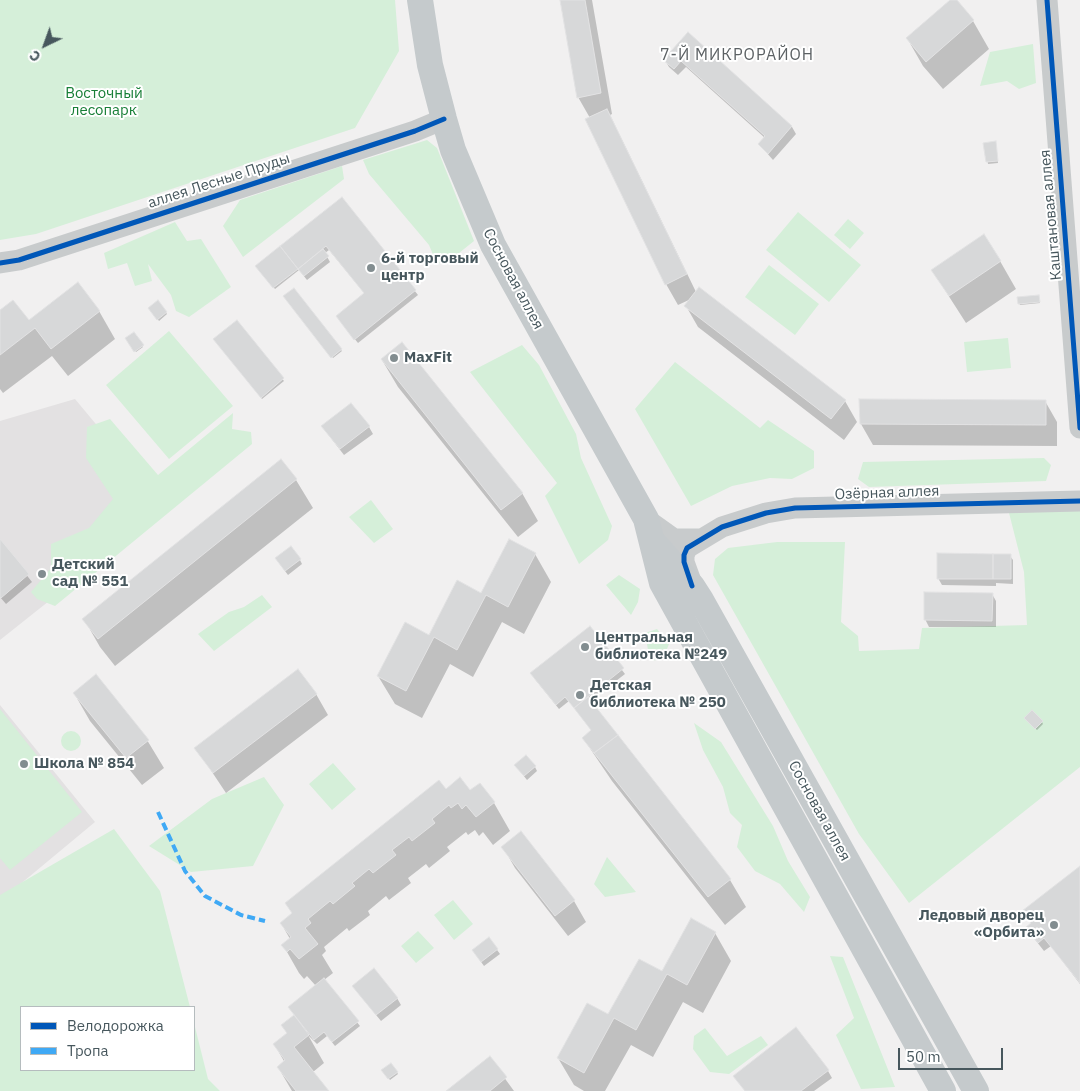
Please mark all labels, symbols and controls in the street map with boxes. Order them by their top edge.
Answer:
north arrow [20,20,70,70]
district label: 7-Й МИКРОРАЙОН [658,45,816,65]
text: С [26,46,44,66]
park label: Восточный лесопарк [65,85,143,120]
street label: Каштановая аллея [1036,149,1066,281]
street label: аллея Лесные Пруды [146,150,292,212]
street label: Сосновая аллея [479,225,547,333]
place label: 6-й торговый центр [381,250,479,285]
marker: 6-й торговый центр [365,262,377,274]
place label: MaxFit [404,349,452,367]
marker: MaxFit [388,352,400,364]
street label: Озёрная аллея [834,482,940,504]
place label: Детский сад № 551 [52,556,128,591]
marker: Детский сад № 551 [36,568,48,580]
place label: Центральная библиотека №249 [595,629,727,664]
marker: Центральная библиотека №249 [579,641,591,653]
place label: Детская библиотека № 250 [590,677,726,712]
marker: Детская библиотека № 250 [574,689,586,701]
place label: Школа № 854 [34,755,134,773]
marker: Школа № 854 [18,758,30,770]
street label: Сосновая аллея [784,758,854,864]
place label: Ледовый дворец «Орбита» [919,907,1044,942]
marker: Ледовый дворец «Орбита» [1048,919,1060,931]
legend [20,1006,195,1071]
text: Велодорожка [67,1016,164,1035]
scale bar [900,1038,1005,1070]
text: Тропа [67,1041,109,1060]
text: 50 m [906,1047,941,1066]

